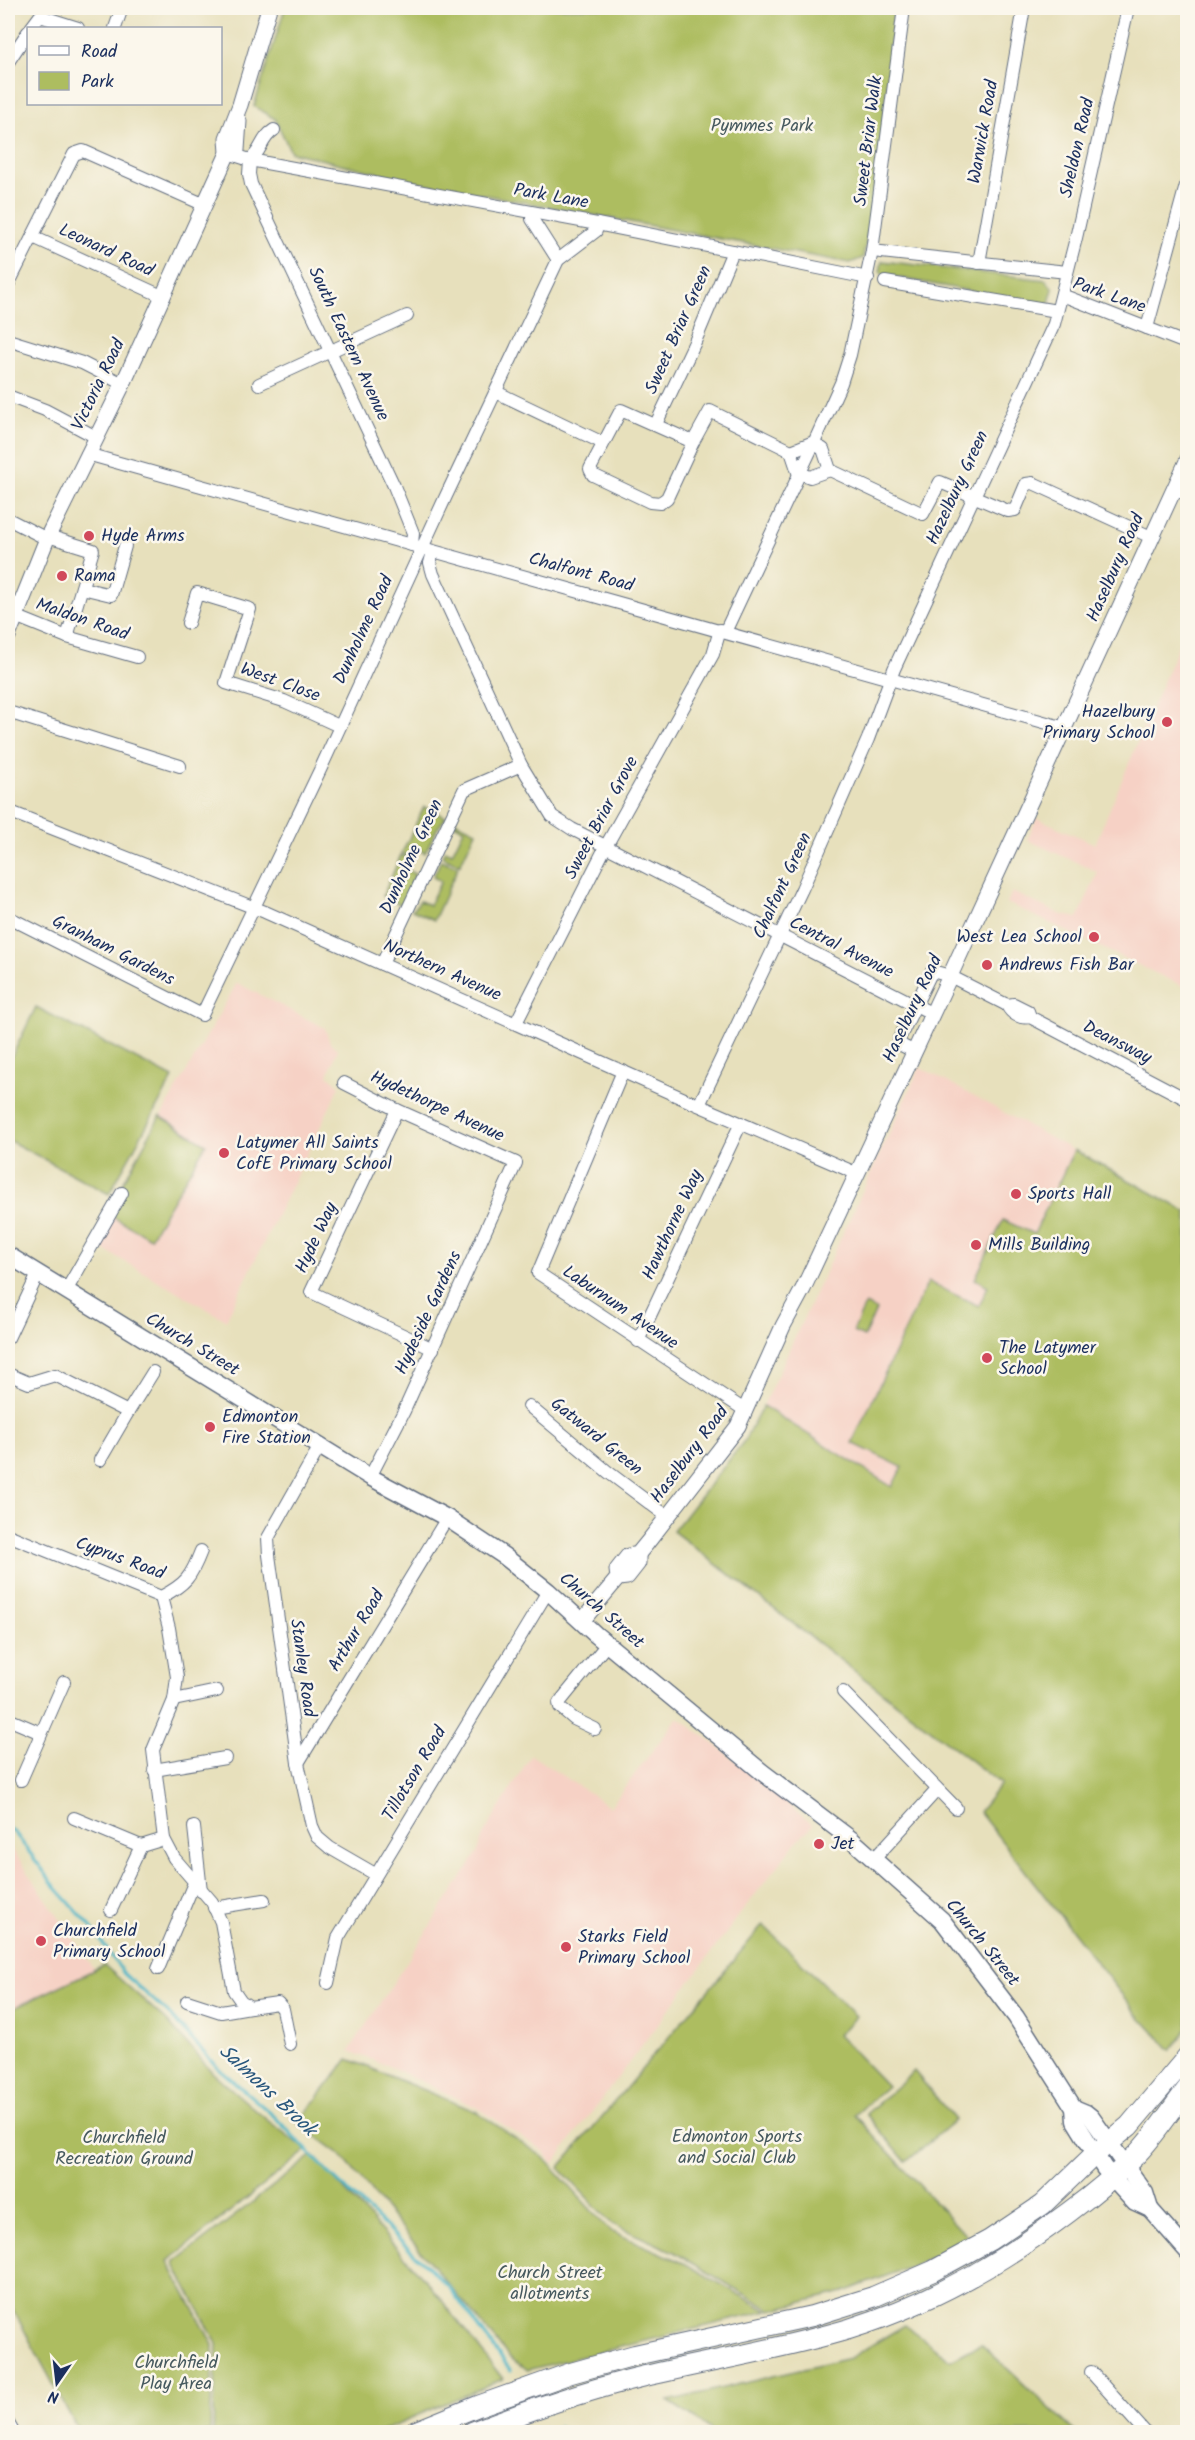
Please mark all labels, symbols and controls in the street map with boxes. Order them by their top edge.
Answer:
legend [27,27,222,105]
text: Road [81,38,118,67]
text: Park [81,68,114,97]
street label: Sweet Briar Walk [847,74,891,208]
street label: Warwick Road [961,77,1008,186]
street label: Sheldon Road [1052,94,1104,201]
park label: Pymmes Park [711,112,814,141]
street label: Park Lane [511,176,591,218]
street label: Leonard Road [53,216,159,286]
street label: Sweet Briar Green [638,261,720,399]
street label: South Eastern Avenue [299,262,397,426]
street label: Park Lane [1068,270,1150,322]
street label: Victoria Road [64,333,134,436]
street label: Hazelbury Green [919,426,997,550]
street label: Haselbury Road [1079,508,1153,627]
place label: Hyde Arms [101,522,185,551]
marker: Hyde Arms [82,529,96,543]
street label: Chalfont Road [525,545,638,601]
place label: Rama [74,562,116,591]
marker: Rama [55,569,69,583]
street label: Dunholme Road [326,570,402,690]
street label: Maldon Road [31,590,134,650]
street label: West Close [236,655,324,711]
place label: Hazelbury Primary School [1043,698,1156,748]
marker: Hazelbury Primary School [1160,715,1174,729]
street label: Sweet Briar Grove [557,751,647,885]
street label: Dunholme Green [373,794,451,920]
street label: Chalfont Green [746,828,820,944]
street label: Granham Gardens [47,908,180,995]
street label: Central Avenue [783,909,899,987]
place label: West Lea School [956,923,1083,952]
marker: West Lea School [1087,930,1101,944]
street label: Northern Avenue [378,932,506,1010]
street label: Haselbury Road [875,949,951,1068]
place label: Andrews Fish Bar [999,951,1135,980]
marker: Andrews Fish Bar [980,958,994,972]
street label: Deansway [1077,1013,1157,1073]
street label: Hydethorpe Avenue [365,1063,509,1151]
place label: Latymer All Saints CofE Primary School [236,1129,392,1179]
marker: Latymer All Saints CofE Primary School [217,1146,231,1160]
street label: Hawthorne Way [635,1164,712,1285]
place label: Sports Hall [1028,1180,1112,1209]
marker: Sports Hall [1009,1187,1023,1201]
street label: Hyde Way [288,1197,346,1278]
place label: Mills Building [988,1231,1090,1260]
marker: Mills Building [969,1238,983,1252]
street label: Hydeside Gardens [388,1246,471,1380]
street label: Laburnum Avenue [556,1258,684,1358]
street label: Church Street [139,1305,246,1385]
place label: The Latymer School [999,1334,1097,1384]
marker: The Latymer School [980,1351,994,1365]
street label: Gatward Green [543,1391,649,1483]
street label: Haselbury Road [643,1399,737,1510]
place label: Edmonton Fire Station [222,1403,311,1453]
marker: Edmonton Fire Station [203,1420,217,1434]
street label: Cyprus Road [71,1529,170,1589]
street label: Church Street [552,1565,651,1657]
street label: Arthur Road [321,1583,393,1678]
street label: Stanley Road [281,1617,323,1720]
street label: Tillotson Road [375,1720,455,1827]
place label: Jet [831,1830,856,1859]
marker: Jet [812,1837,826,1851]
street label: Church Street [938,1893,1027,1994]
place label: Churchfield Primary School [53,1917,166,1967]
place label: Starks Field Primary School [578,1923,691,1973]
marker: Churchfield Primary School [34,1934,48,1948]
marker: Starks Field Primary School [559,1940,573,1954]
water label: Salmons Brook [211,2037,325,2147]
park label: Edmonton Sports and Social Club [672,2123,803,2173]
park label: Churchfield Recreation Ground [55,2124,194,2174]
park label: Church Street allotments [497,2259,604,2309]
park label: Churchfield Play Area [134,2349,219,2399]
north arrow [27,2353,87,2413]
text: N [46,2383,62,2409]

